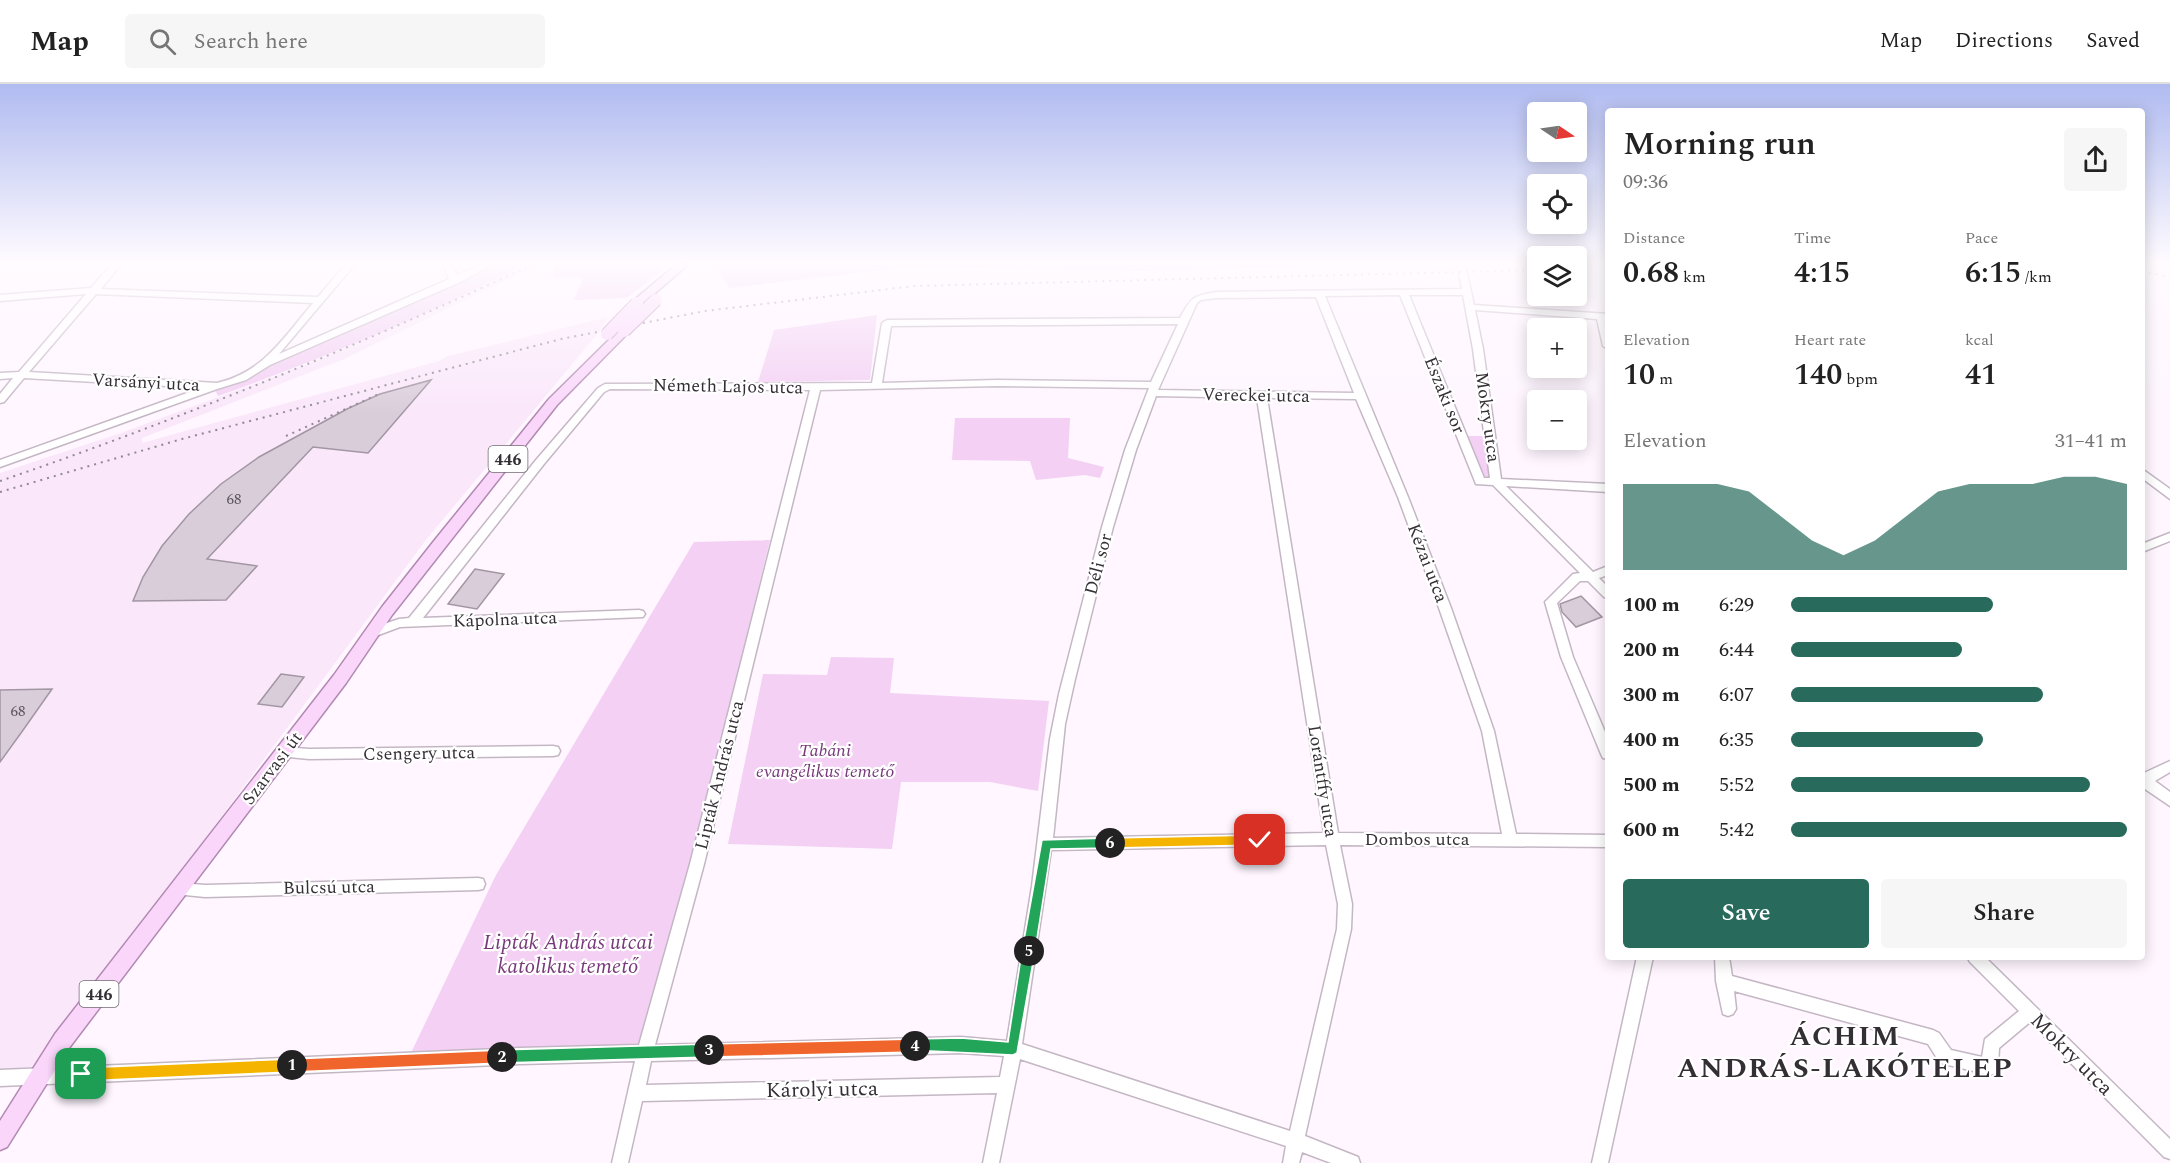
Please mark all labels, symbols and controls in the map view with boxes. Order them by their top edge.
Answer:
search box [125,14,545,68]
text: Map [30,20,89,63]
icon: search [146,25,179,58]
text: Search here [194,25,308,58]
text: Map [1880,25,1922,57]
text: Directions [1955,25,2053,57]
text: Saved [2086,25,2140,57]
north arrow [1527,102,1587,162]
map controls [1527,102,1587,450]
text: Morning run [1623,119,1816,169]
button: share [2064,128,2127,191]
text: 09:36 [1623,167,1668,197]
button: locate [1527,174,1587,234]
text: Distance [1623,226,1685,250]
text: Time [1794,226,1831,250]
text: Pace [1965,226,1998,250]
button: layers [1527,246,1587,306]
text: 0.68 [1623,250,1679,296]
text: 4:15 [1794,250,1850,296]
text: 6:15 [1965,250,2021,296]
text: km [1679,265,1706,289]
text: /km [2021,265,2052,289]
button: + [1527,318,1587,378]
text: Elevation [1623,328,1690,352]
text: Heart rate [1794,328,1866,352]
text: kcal [1965,328,1994,352]
street label: Északi sor [1417,352,1472,438]
text: 10 [1623,352,1655,398]
text: 140 [1794,352,1842,398]
text: 41 [1965,352,1997,398]
street label: Varsányi utca [91,366,201,399]
text: m [1655,367,1673,391]
text: bpm [1842,367,1878,391]
street label: Mokry utca [1468,370,1507,464]
street label: Németh Lajos utca [653,372,804,401]
street label: Vereckei utca [1202,381,1310,410]
button: − [1527,390,1587,450]
text: Elevation [1623,426,1707,456]
text: 31–41 m [2055,426,2127,456]
road number: 446 [488,446,528,472]
house number: 68 [226,488,242,511]
street label: Kézai utca [1400,520,1455,607]
street label: Déli sor [1077,530,1120,598]
text: 100 m [1623,590,1680,620]
text: 6:29 [1719,590,1754,620]
street label: Kápolna utca [452,604,558,635]
text: 200 m [1623,635,1680,665]
text: 6:44 [1719,635,1754,665]
text: 300 m [1623,680,1680,710]
text: 6:07 [1719,680,1754,710]
street label: Lipták András utca [688,697,751,853]
house number: 68 [10,700,26,723]
street label: Lorántffy utca [1300,723,1345,839]
text: 400 m [1623,725,1680,755]
text: 6:35 [1719,725,1754,755]
street label: Szarvasi út [236,726,309,811]
park label: Tabáni evangélikus temető [756,737,895,785]
street label: Csengery utca [363,739,476,768]
text: 500 m [1623,770,1680,800]
text: 5:52 [1719,770,1754,800]
pin [1234,814,1285,865]
text: 600 m [1623,815,1680,845]
text: 5:42 [1719,815,1754,845]
icon: check [1243,823,1276,856]
street label: Dombos utca [1364,826,1470,853]
pin: 6 [1095,828,1125,858]
text: 6 [1106,831,1114,855]
street label: Bulcsú utca [283,873,375,902]
button: Save [1623,879,1869,948]
button: Share [1881,879,2127,948]
park label: Lipták András utcai katolikus temető [483,927,653,983]
pin: 5 [1014,936,1044,966]
text: 5 [1025,939,1033,963]
road number: 446 [80,981,118,1007]
street label: Mokry utca [2022,1006,2121,1104]
district label: ÁCHIM ANDRÁS-LAKÓTELEP [1677,1015,2013,1090]
pin: 4 [900,1031,930,1061]
text: 4 [911,1034,919,1058]
pin: 3 [694,1035,724,1065]
text: 3 [705,1038,713,1062]
pin: 2 [487,1042,517,1072]
text: 2 [498,1045,506,1069]
pin [55,1048,106,1099]
pin: 1 [277,1050,307,1080]
text: 1 [288,1053,296,1077]
icon: arrive [64,1057,97,1090]
street label: Károlyi utca [766,1073,879,1107]

